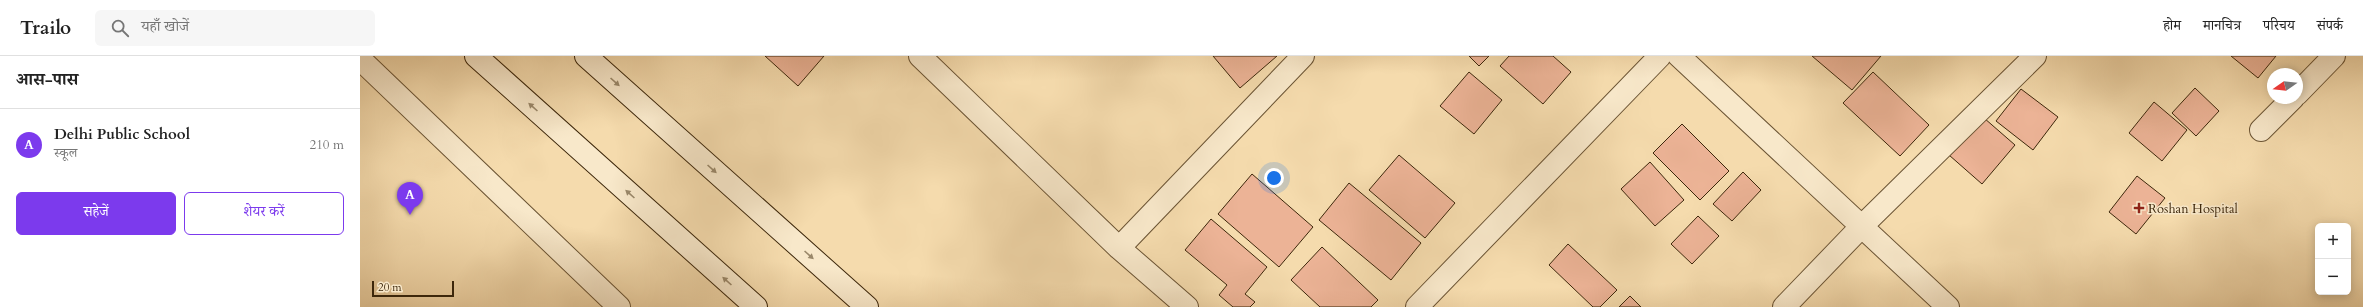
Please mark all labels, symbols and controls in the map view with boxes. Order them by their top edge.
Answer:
search box [95,10,375,46]
text: Trailo [20,15,71,41]
text: यहाँ खोजें [141,16,189,36]
text: होम [2163,16,2181,35]
text: मानचित्र [2203,16,2241,35]
text: परिचय [2263,16,2295,35]
text: संपर्क [2317,16,2343,35]
icon: search [109,17,131,39]
text: आस-पास [16,68,78,91]
north arrow [2267,68,2303,104]
one-way arrow [610,77,620,87]
one-way arrow [528,103,539,112]
text: Delhi Public School [54,124,190,144]
text: A [24,136,34,154]
text: 210 m [310,136,344,154]
text: स्कूल [54,144,77,162]
one-way arrow [707,164,717,173]
your location [1264,168,1284,188]
pin: A [397,182,423,215]
one-way arrow [625,190,635,199]
button: सहेजें [16,192,176,235]
button: शेयर करें [184,192,344,235]
place label: Roshan Hospital [2148,200,2239,218]
marker: Roshan Hospital [2133,202,2145,214]
map controls [2315,223,2351,295]
button: + [2315,223,2351,259]
one-way arrow [804,251,814,260]
button: − [2315,259,2351,295]
one-way arrow [722,276,732,286]
scale bar [372,279,454,298]
text: 20 m [378,280,402,295]

